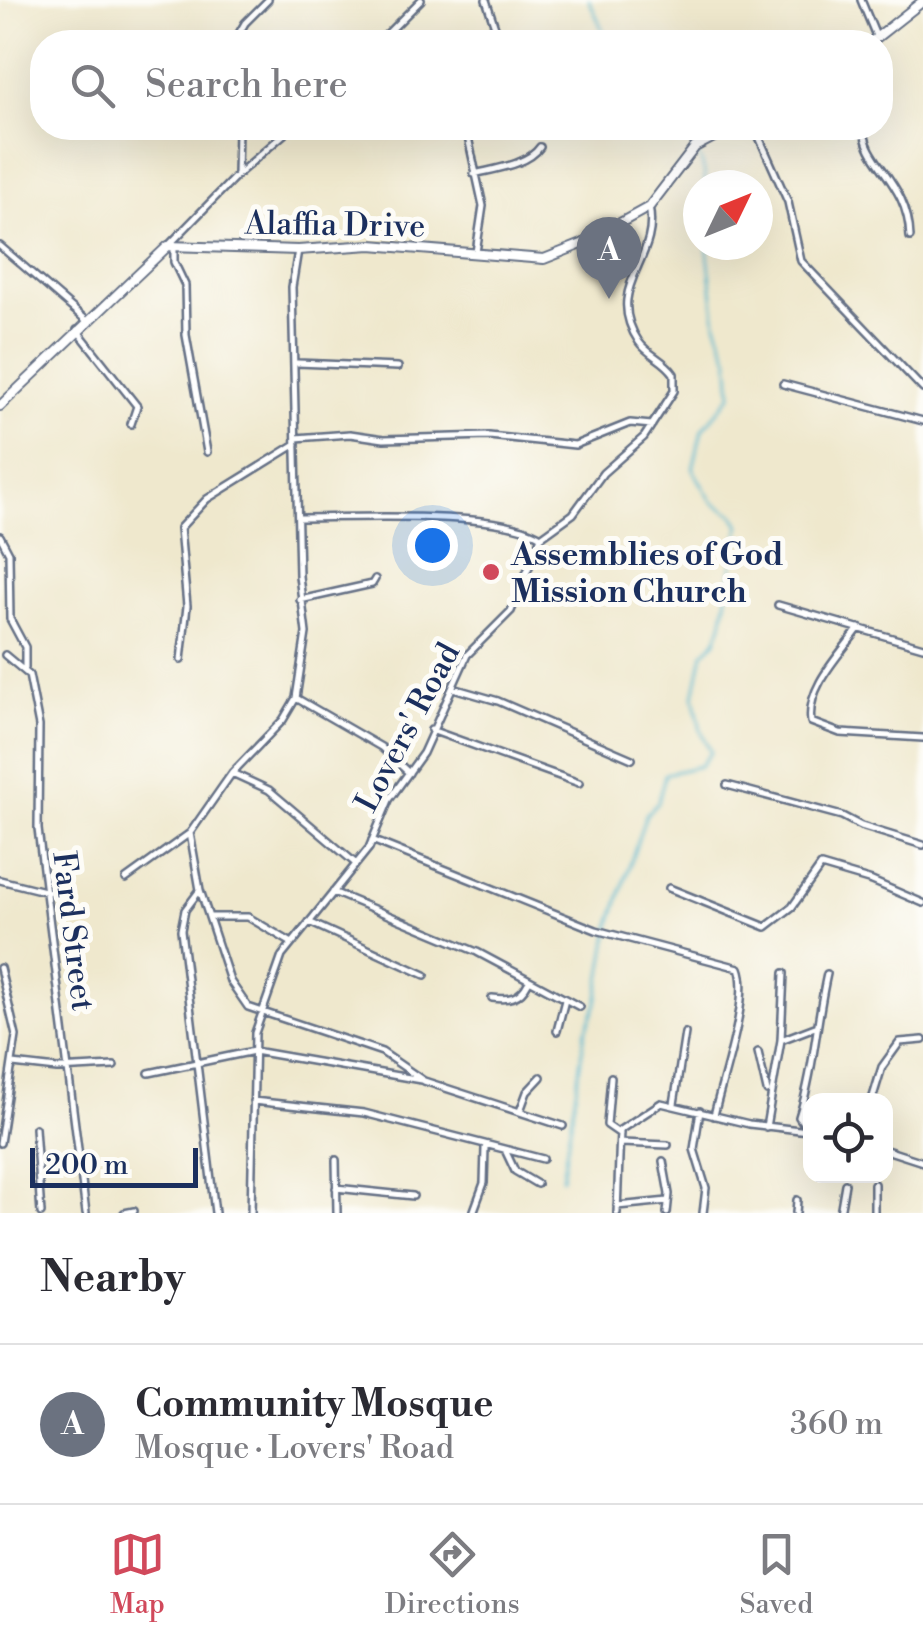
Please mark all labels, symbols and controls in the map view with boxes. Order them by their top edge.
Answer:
search box [30,30,893,140]
icon: search [65,58,120,113]
text: Search here [145,62,348,109]
north arrow [683,170,773,260]
street label: Alaffia Drive [243,203,426,247]
pin: A [576,216,642,299]
your location [407,520,458,571]
place label: Assemblies of God Mission Church [510,535,784,612]
marker: Assemblies of God Mission Church [480,561,502,583]
street label: Lovers' Road [347,636,469,819]
street label: Fard Street [43,849,103,1013]
map controls [803,1093,893,1183]
button: locate [803,1093,893,1183]
scale bar [30,1143,198,1188]
text: 200 m [45,1148,128,1183]
text: Nearby [40,1252,185,1305]
text: Community Mosque [135,1381,493,1428]
text: A [61,1404,84,1444]
text: 360 m [790,1404,883,1444]
text: Mosque · Lovers' Road [135,1428,454,1468]
tab: Map [110,1527,165,1622]
tab: Directions [385,1527,520,1622]
tab: Saved [740,1527,813,1622]

